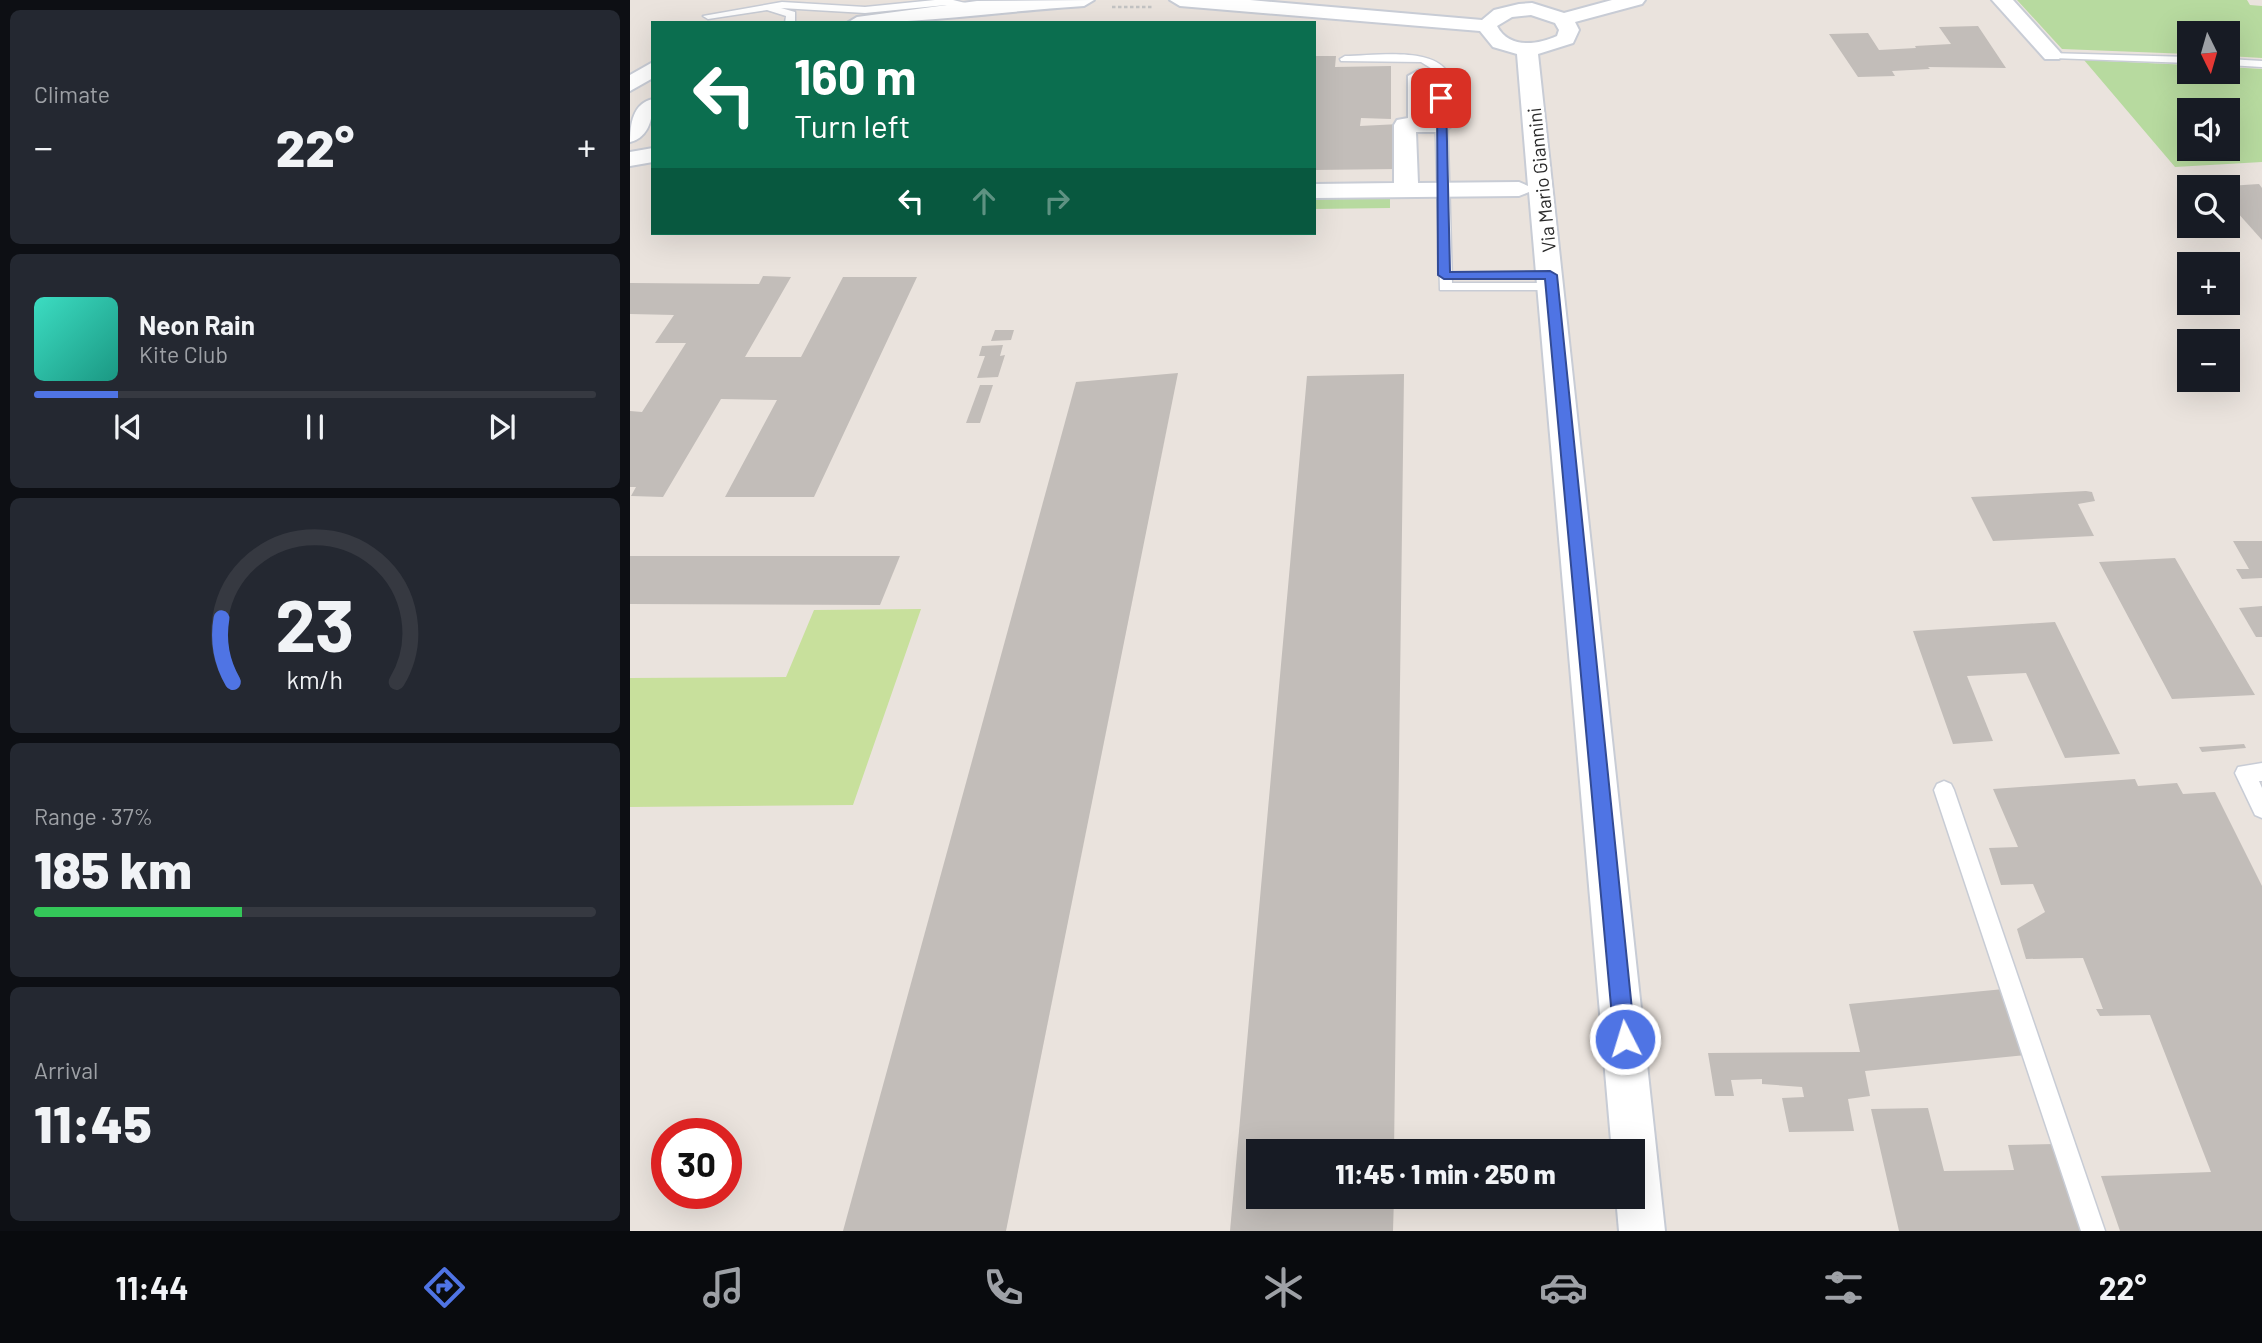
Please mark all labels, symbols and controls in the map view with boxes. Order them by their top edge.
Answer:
north arrow [2177,21,2240,84]
map controls [2177,21,2240,392]
text: 160 m [794,46,916,105]
icon: left [679,49,770,140]
pin [1411,68,1471,128]
icon: arrive [1422,79,1460,117]
text: Climate [34,80,110,108]
button: sound [2177,98,2240,161]
text: Turn left [794,106,911,144]
street label: Via Mario Giannini [1522,107,1560,253]
text: 22° [276,115,354,177]
text: − [34,123,53,169]
text: + [577,123,596,169]
button: search [2177,175,2240,238]
icon: left [892,182,930,220]
icon: ahead [965,182,1003,220]
icon: right [1038,182,1076,220]
button: + [2177,252,2240,315]
text: Neon Rain [139,309,255,340]
button: − [2177,329,2240,392]
text: Kite Club [139,340,228,368]
icon: previous [109,408,147,446]
icon: pause [296,408,334,446]
icon: next [483,408,521,446]
text: 23 [275,579,355,667]
text: km/h [287,663,343,693]
text: Range · 37% [34,802,153,830]
text: 185 km [34,837,192,899]
position arrow [1588,1002,1662,1076]
text: Arrival [34,1056,98,1084]
text: 11:45 [34,1091,152,1153]
speed limit sign: 30 [651,1118,742,1209]
text: 11:45 · 1 min · 250 m [1335,1158,1556,1189]
icon: directions [420,1263,469,1312]
icon: music [699,1263,748,1312]
icon: phone [979,1263,1028,1312]
icon: climate [1259,1263,1308,1312]
icon: car [1539,1263,1588,1312]
icon: filters [1819,1263,1868,1312]
text: 11:44 [115,1268,189,1306]
text: 22° [2099,1268,2147,1306]

